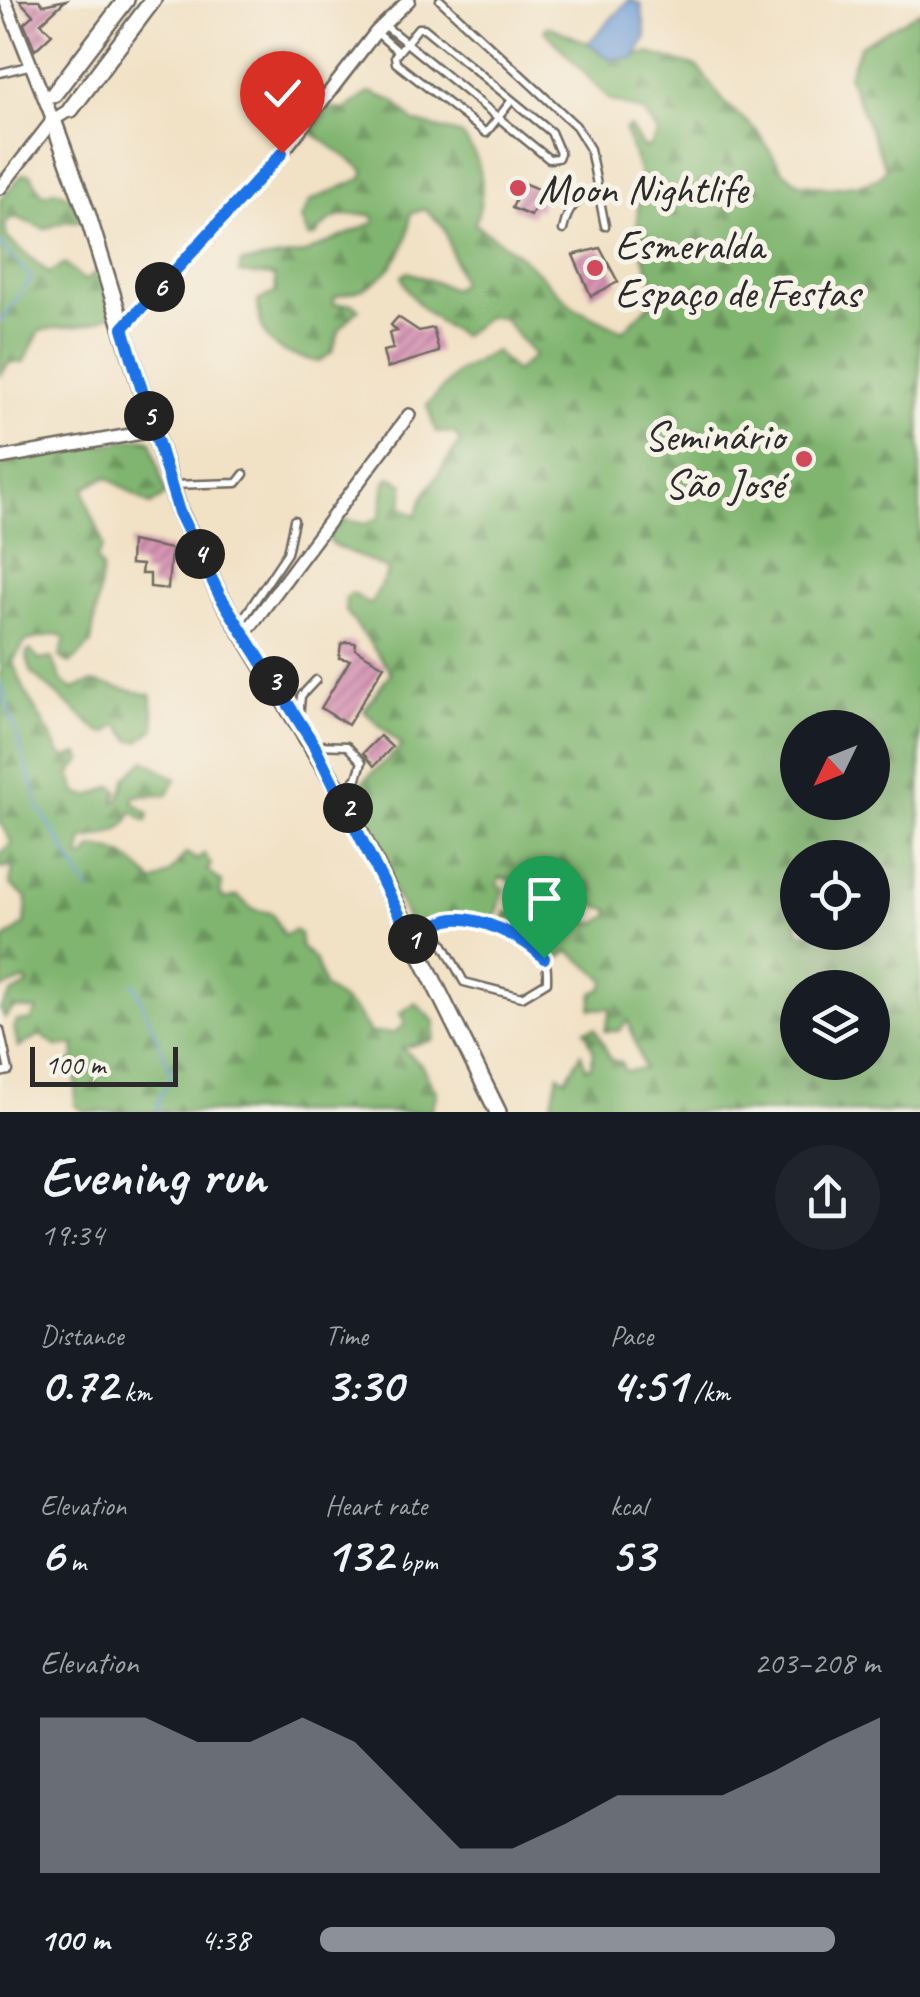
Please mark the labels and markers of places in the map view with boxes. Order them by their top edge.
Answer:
pin [240,51,325,154]
place label: Moon Nightlife [538,163,750,216]
marker: Moon Nightlife [507,177,529,199]
place label: Esmeralda Espaço de Festas [615,219,863,320]
marker: Esmeralda Espaço de Festas [584,257,606,279]
pin: 6 [135,262,185,312]
pin: 5 [124,391,174,441]
place label: Seminário São José [644,410,790,511]
marker: Seminário São José [793,448,815,470]
pin: 4 [175,529,225,579]
pin: 3 [249,656,299,706]
pin: 2 [323,783,373,833]
pin [502,856,587,959]
pin: 1 [388,914,438,964]

